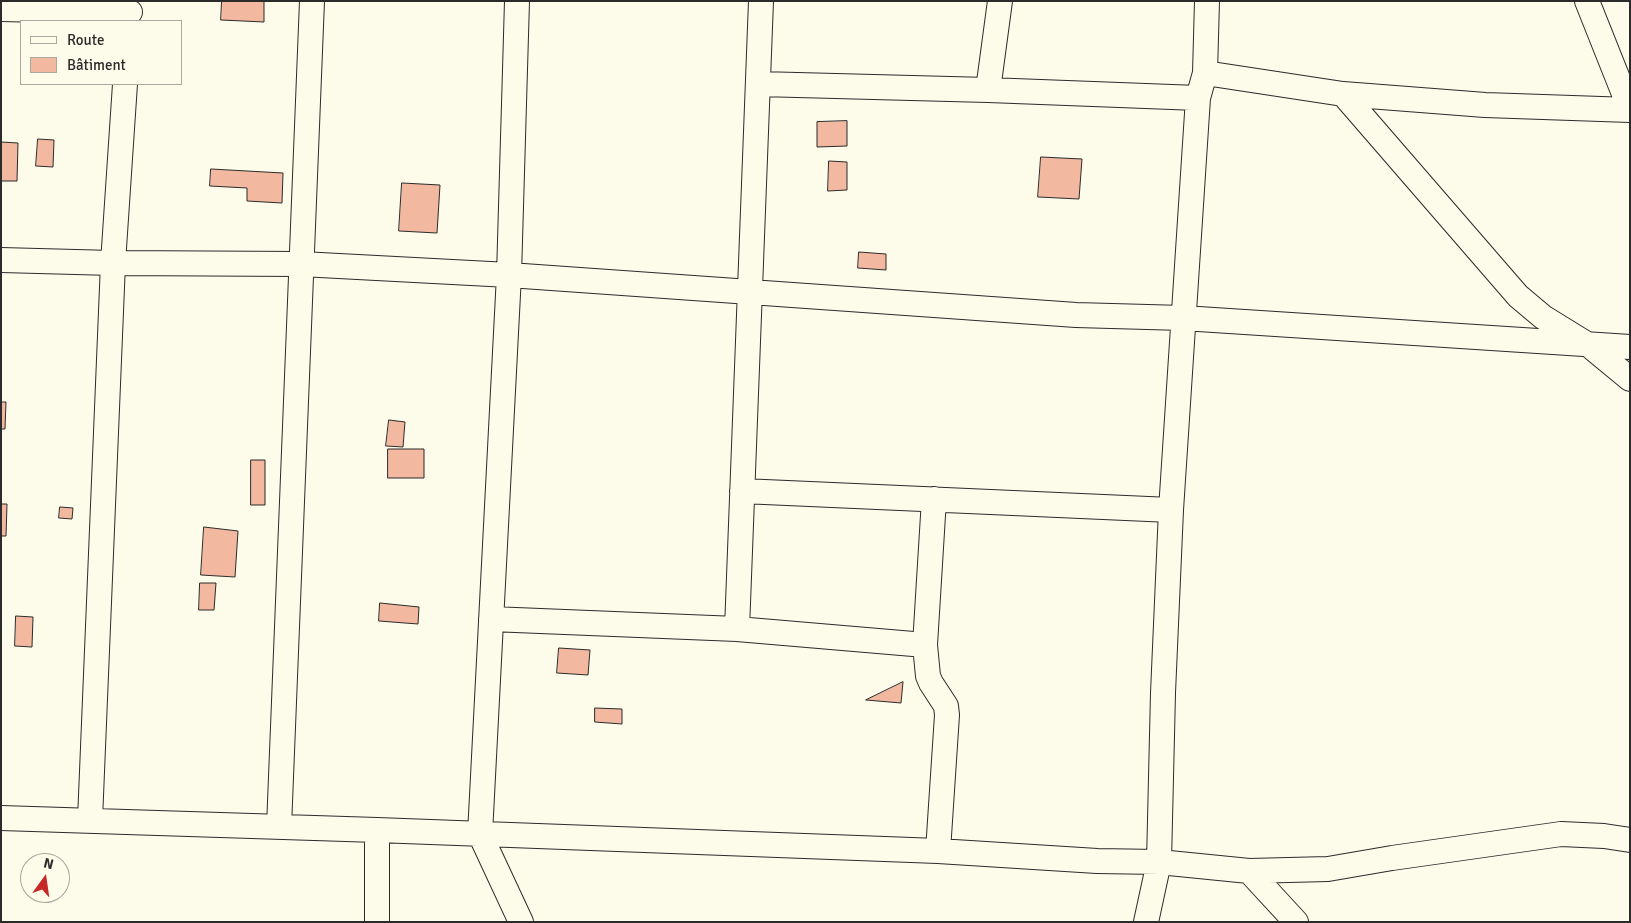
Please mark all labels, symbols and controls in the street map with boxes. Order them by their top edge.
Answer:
legend [20,20,182,85]
text: Route [67,31,104,49]
text: Bâtiment [67,56,126,74]
north arrow [20,853,70,903]
text: N [42,855,55,873]

